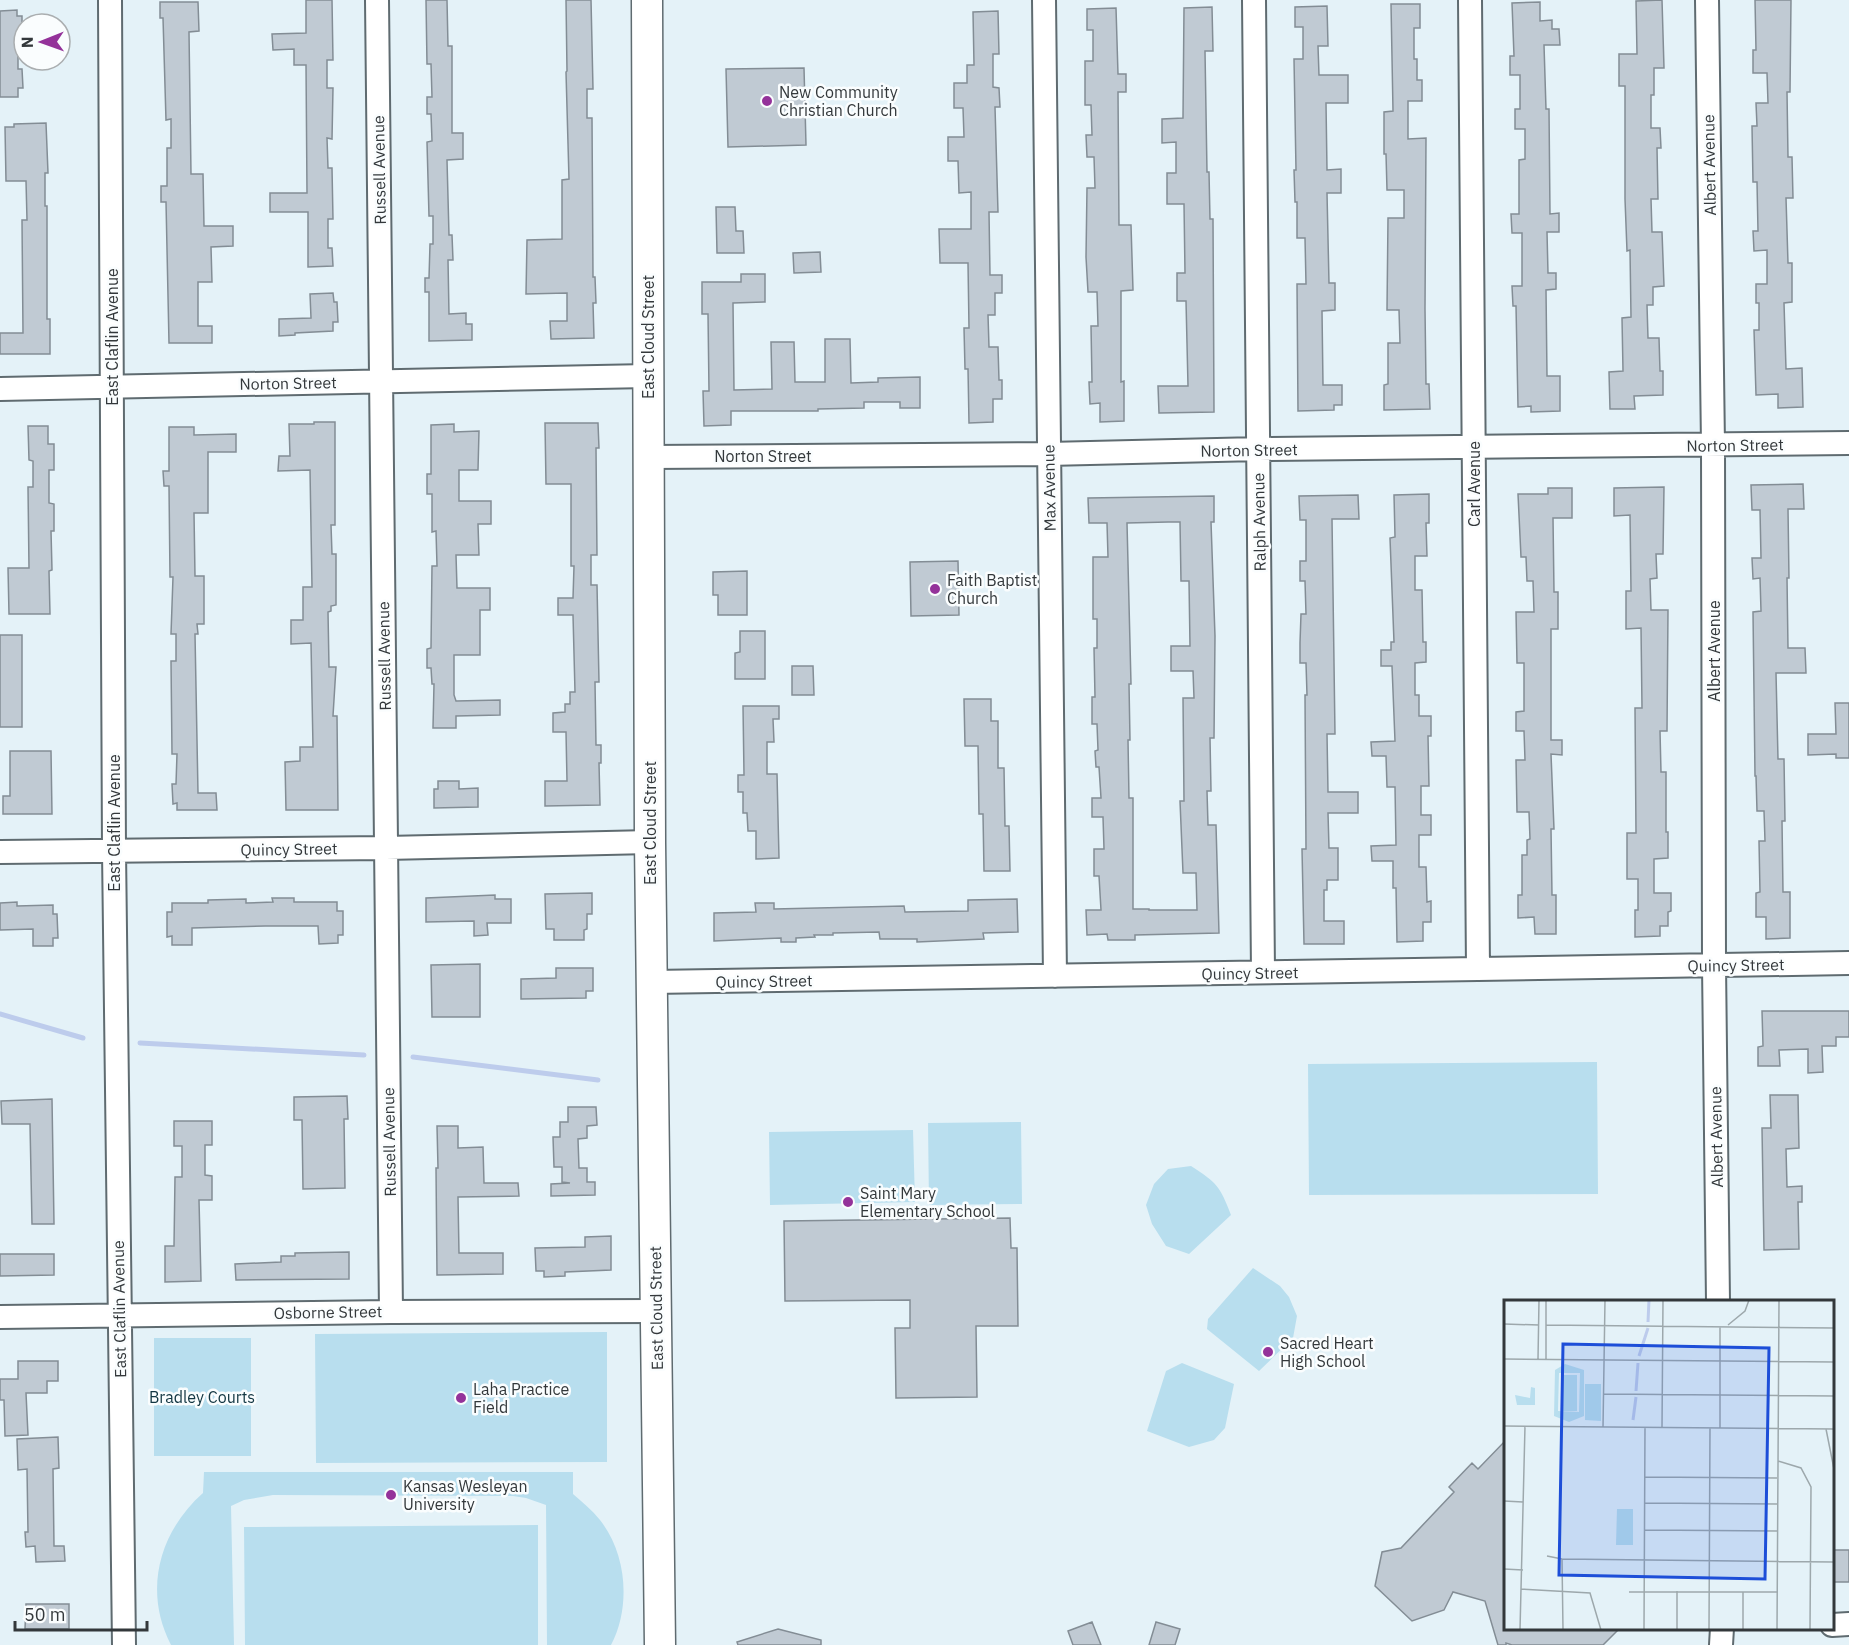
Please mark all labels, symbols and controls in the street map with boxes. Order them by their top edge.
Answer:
north arrow [12,12,72,72]
text: N [17,36,37,48]
place label: New Community Christian Church [779,82,898,120]
marker: New Community Christian Church [760,94,774,108]
street label: Albert Avenue [1698,114,1720,216]
street label: Russell Avenue [368,115,390,225]
street label: East Claflin Avenue [102,268,122,406]
street label: East Cloud Street [638,275,658,399]
street label: Norton Street [239,372,337,394]
street label: Norton Street [1686,434,1784,456]
street label: Norton Street [1200,439,1298,461]
street label: Carl Avenue [1464,441,1484,527]
street label: Max Avenue [1038,444,1060,532]
street label: Norton Street [714,446,812,466]
street label: Ralph Avenue [1248,472,1270,571]
place label: Faith Baptist Church [947,570,1037,608]
marker: Faith Baptist Church [928,582,942,596]
street label: Albert Avenue [1704,600,1724,702]
street label: Russell Avenue [373,601,395,711]
street label: East Claflin Avenue [104,754,124,892]
street label: East Cloud Street [640,761,660,885]
street label: Quincy Street [240,838,338,860]
street label: Quincy Street [1687,954,1785,976]
street label: Quincy Street [1201,962,1299,984]
street label: Quincy Street [715,970,813,992]
street label: Albert Avenue [1705,1086,1727,1188]
street label: Russell Avenue [378,1087,400,1197]
place label: Saint Mary Elementary School [860,1183,995,1221]
marker: Saint Mary Elementary School [841,1195,855,1209]
street label: East Claflin Avenue [108,1240,130,1378]
street label: East Cloud Street [645,1246,667,1370]
inset map [1504,1300,1834,1630]
street label: Osborne Street [273,1301,383,1323]
place label: Sacred Heart High School [1280,1333,1374,1371]
marker: Sacred Heart High School [1261,1345,1275,1359]
place label: Laha Practice Field [473,1379,569,1417]
park label: Bradley Courts [149,1387,255,1407]
marker: Laha Practice Field [454,1391,468,1405]
place label: Kansas Wesleyan University [403,1476,527,1514]
marker: Kansas Wesleyan University [384,1488,398,1502]
scale bar [15,1594,147,1632]
text: 50 m [24,1603,66,1626]

